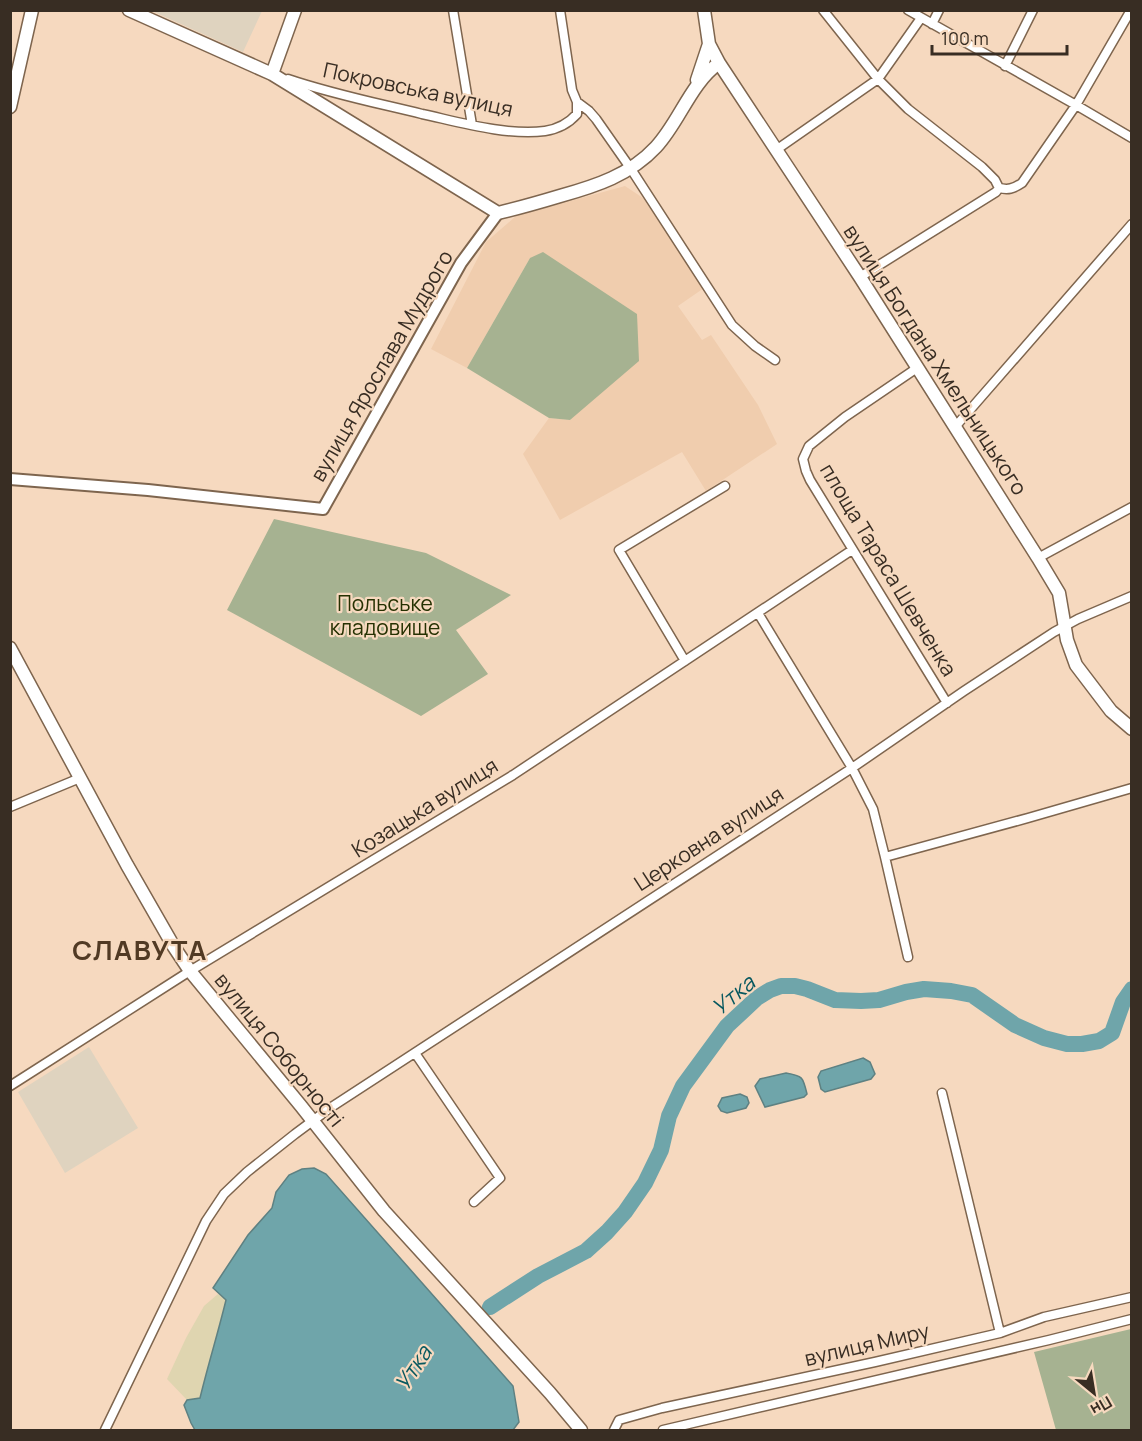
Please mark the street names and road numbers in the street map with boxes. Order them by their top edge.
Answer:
street label: Покровська вулиця [321,55,516,123]
street label: вулиця Богдана Хмельницького [838,219,1034,500]
street label: вулиця Ярослава Мудрого [303,245,459,486]
street label: площа Тараса Шевченка [814,458,964,681]
street label: Козацька вулиця [346,751,503,863]
street label: Церковна вулиця [629,779,788,897]
street label: вулиця Соборності [209,966,351,1132]
street label: вулиця Миру [802,1316,932,1372]

